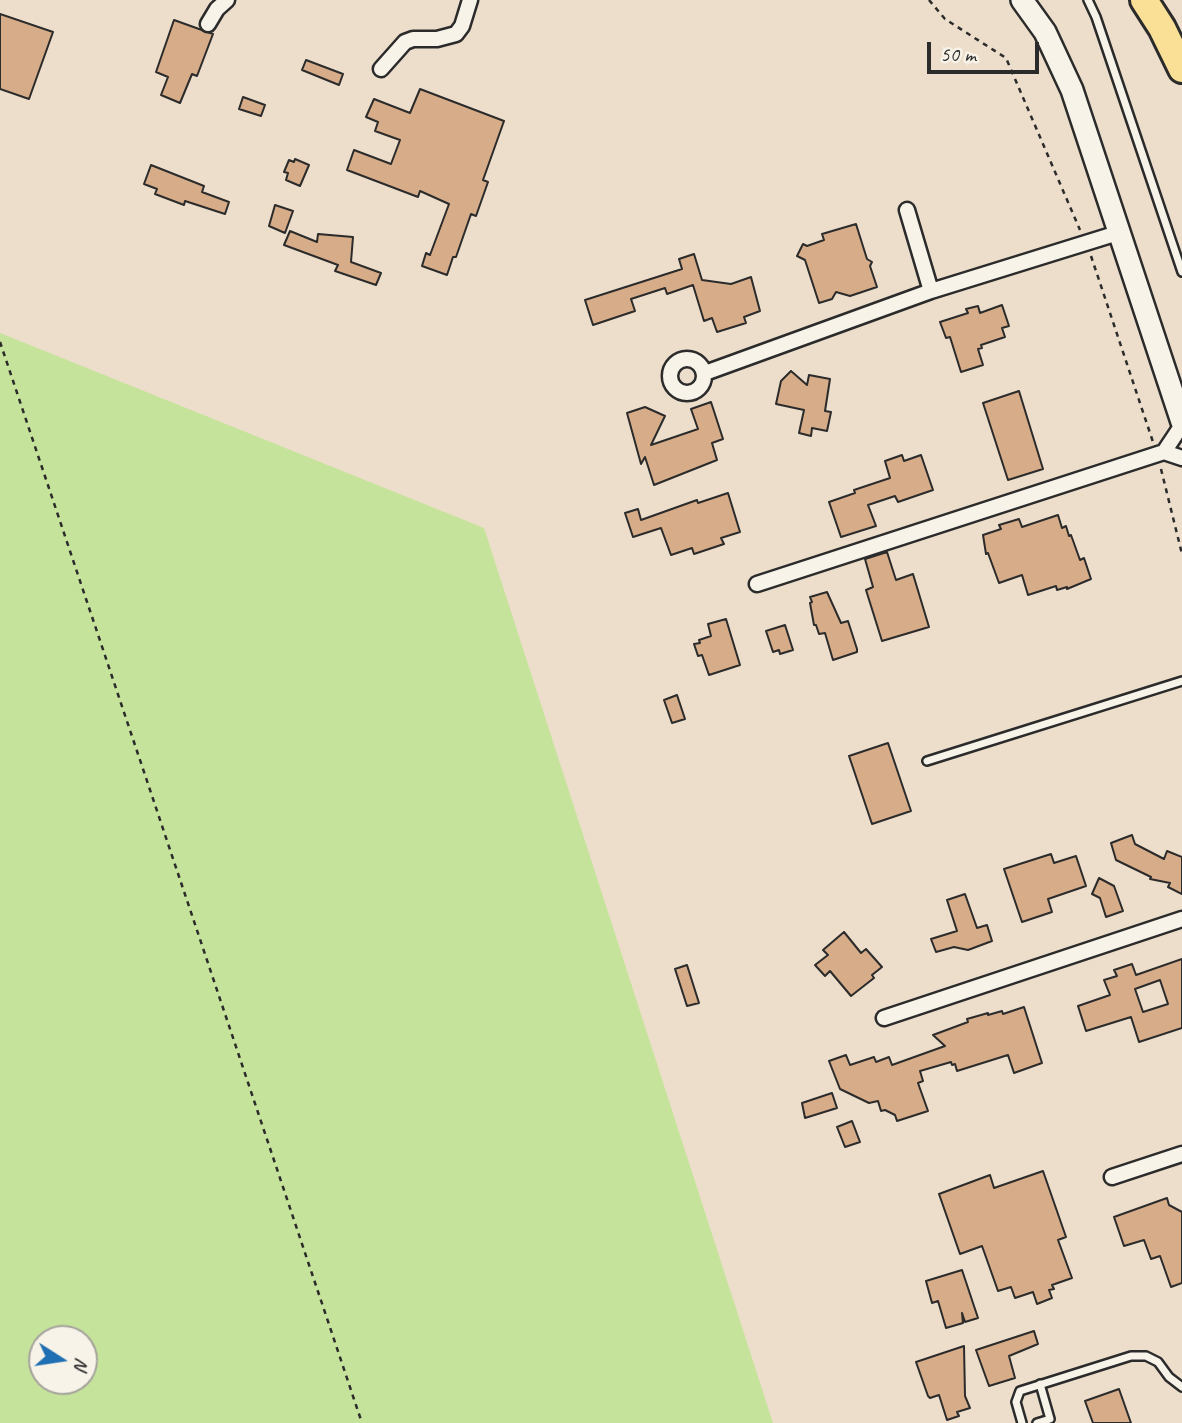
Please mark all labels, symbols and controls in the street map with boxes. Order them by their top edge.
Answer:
scale bar [930,28,1042,72]
text: 50 m [940,41,976,67]
north arrow [28,1325,98,1395]
text: N [69,1356,95,1372]

